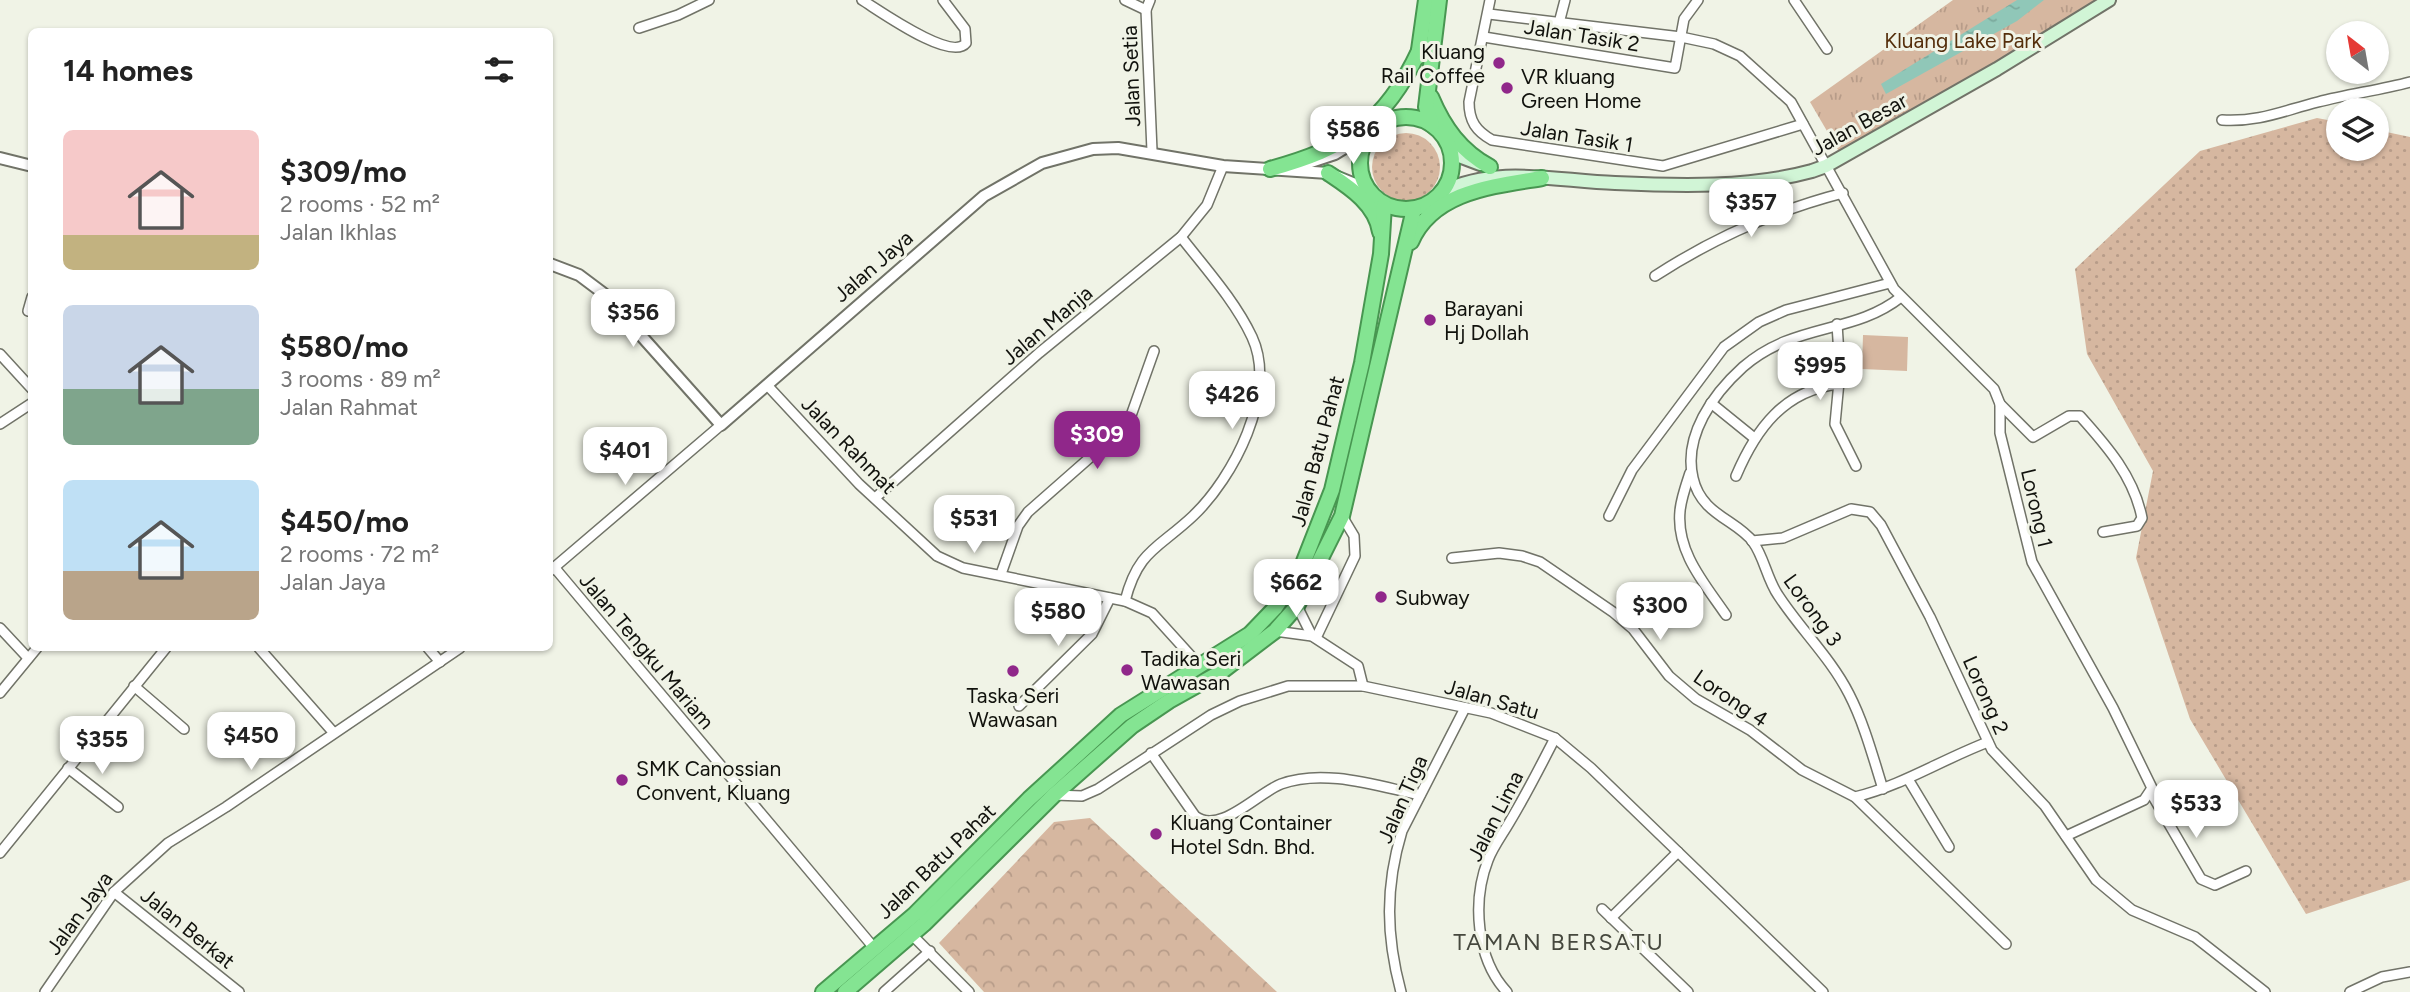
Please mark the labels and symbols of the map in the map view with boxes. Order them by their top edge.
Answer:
street label: Jalan Tasik 2 [1522,14,1642,56]
north arrow [2326,21,2389,84]
street label: Jalan Setia [1117,25,1145,127]
park label: Kluang Lake Park [1884,28,2042,53]
place label: Kluang Rail Coffee [1381,39,1485,88]
marker: Kluang Rail Coffee [1491,55,1507,71]
place label: VR kluang Green Home [1521,64,1641,113]
marker: VR kluang Green Home [1499,80,1515,96]
street label: Jalan Besar [1807,87,1911,161]
pin: $586 [1312,106,1394,166]
street label: Jalan Tasik 1 [1519,115,1635,157]
pin: $357 [1710,180,1792,239]
street label: Jalan Jaya [828,225,918,307]
street label: Jalan Manja [997,280,1097,370]
pin: $356 [592,290,674,349]
place label: Barayani Hj Dollah [1444,296,1529,345]
marker: Barayani Hj Dollah [1422,312,1438,328]
pin: $995 [1779,342,1861,402]
pin: $426 [1191,372,1273,431]
street label: Jalan Batu Pahat [1285,373,1349,529]
street label: Jalan Rahmat [796,391,902,499]
pin: $309 [1056,412,1138,471]
pin: $401 [584,428,666,487]
street label: Lorong 1 [2016,466,2058,550]
pin: $531 [933,496,1015,555]
pin: $662 [1255,560,1337,619]
street label: Jalan Tengku Mariam [575,568,719,734]
street label: Lorong 3 [1778,569,1848,651]
pin: $300 [1619,582,1701,642]
place label: Subway [1395,585,1469,610]
pin: $580 [1017,588,1099,648]
marker: Subway [1373,589,1389,605]
place label: Tadika Seri Wawasan [1141,646,1241,695]
street label: Lorong 2 [1958,652,2014,738]
marker: Tadika Seri Wawasan [1119,662,1135,678]
marker: Taska Seri Wawasan [1005,663,1021,679]
street label: Lorong 4 [1689,664,1773,732]
street label: Jalan Satu [1442,674,1542,724]
place label: Taska Seri Wawasan [967,683,1059,732]
pin: $450 [210,712,292,772]
pin: $355 [61,716,143,776]
street label: Jalan Tiga [1372,751,1432,847]
place label: SMK Canossian Convent, Kluang [636,756,791,805]
street label: Jalan Lima [1462,767,1528,865]
marker: SMK Canossian Convent, Kluang [614,772,630,788]
pin: $533 [2155,780,2237,840]
street label: Jalan Batu Pahat [872,798,1001,924]
place label: Kluang Container Hotel Sdn. Bhd. [1170,810,1332,859]
marker: Kluang Container Hotel Sdn. Bhd. [1148,826,1164,842]
street label: Jalan Jaya [40,867,118,959]
street label: Jalan Berkat [136,882,240,974]
district label: TAMAN BERSATU [1453,928,1665,956]

